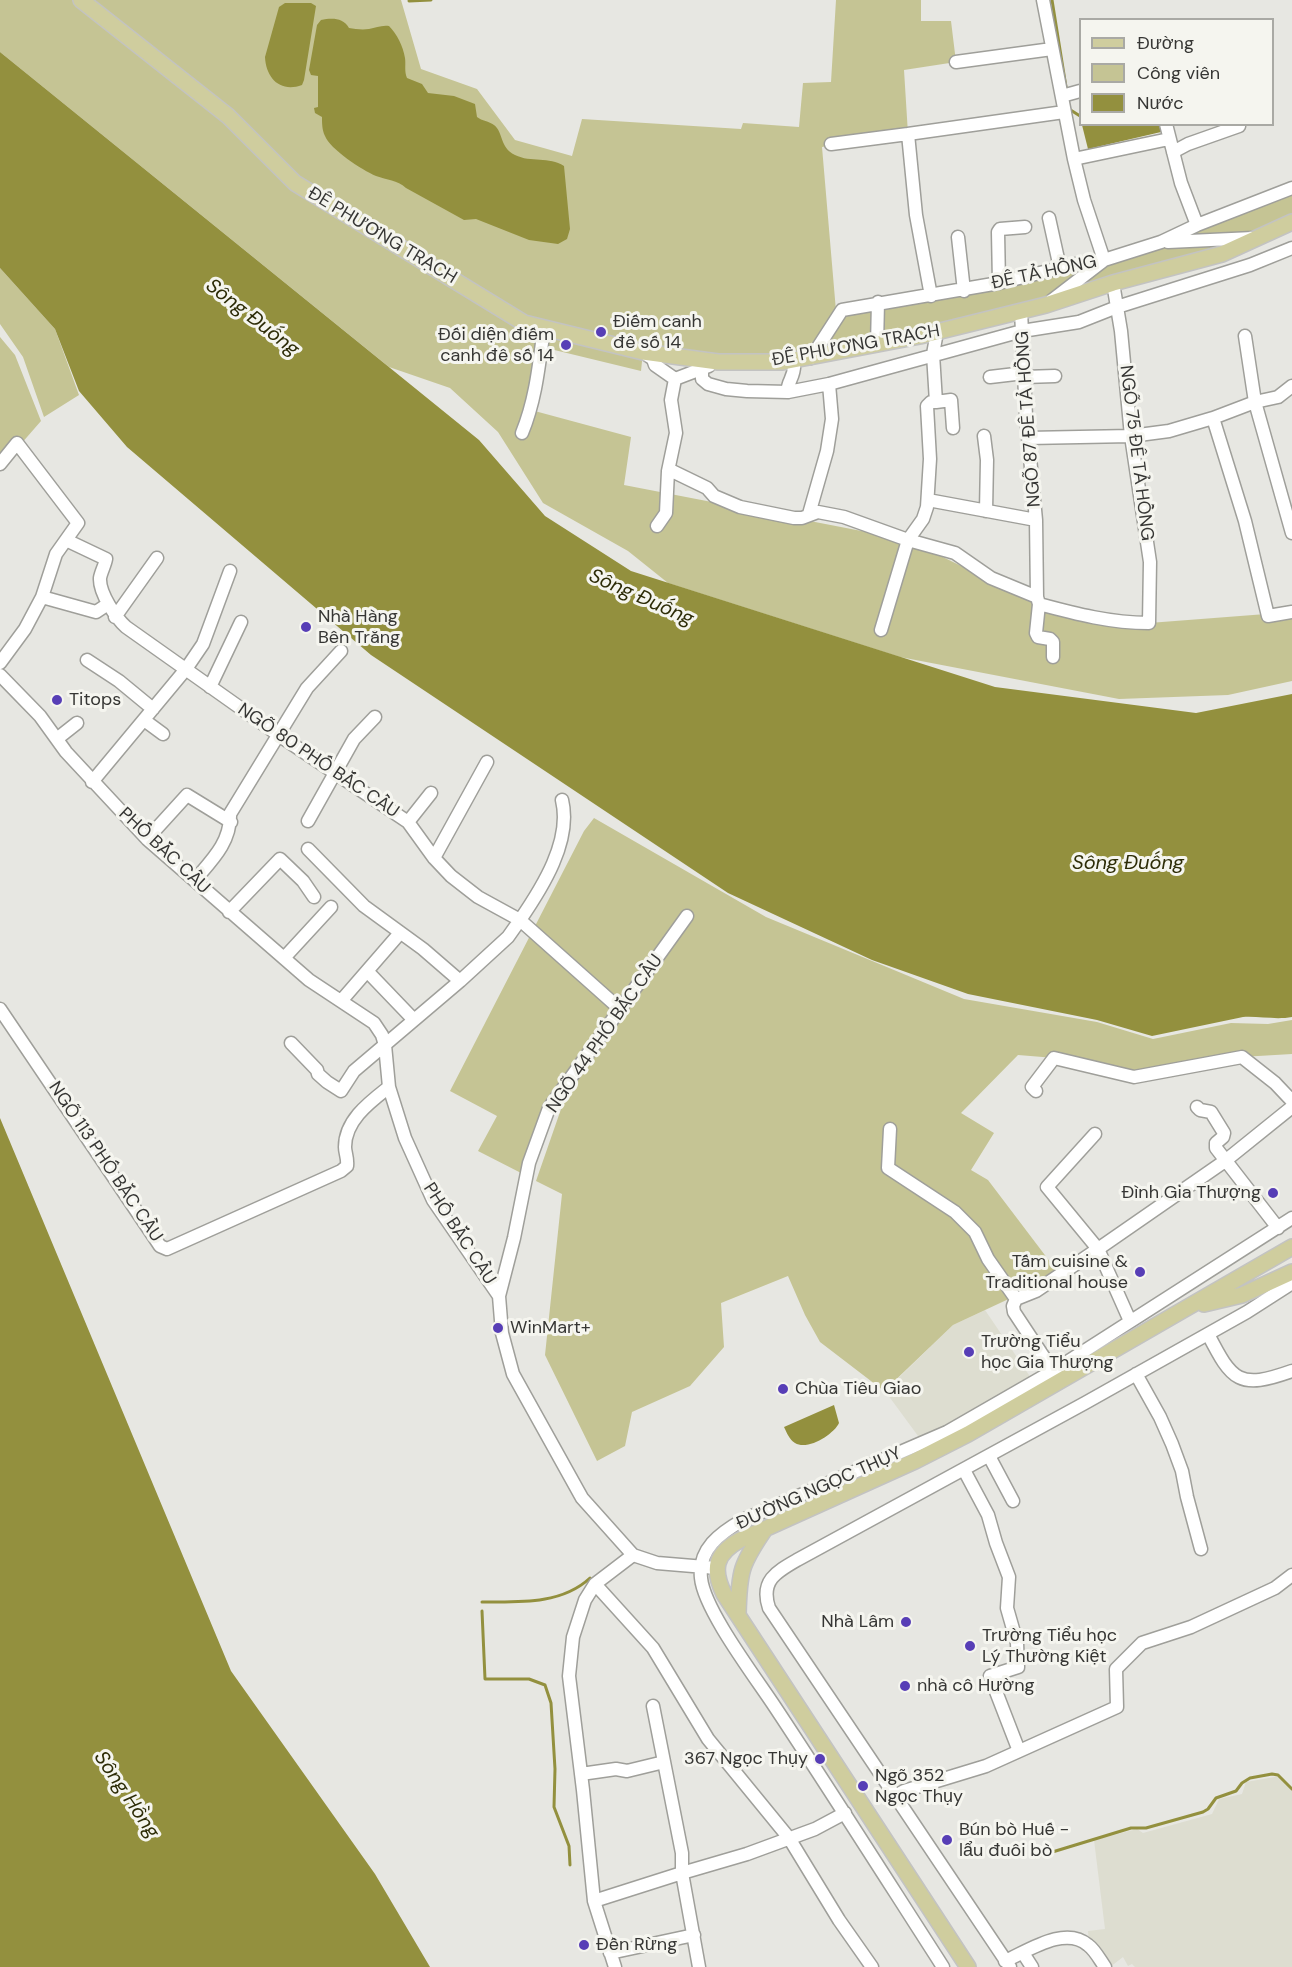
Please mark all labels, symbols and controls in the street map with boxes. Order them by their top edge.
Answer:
legend [1079,18,1274,126]
text: Đường [1137,31,1194,55]
text: Công viên [1137,61,1220,85]
text: Nước [1137,91,1184,115]
street label: ĐÊ PHƯƠNG TRẠCH [304,183,460,289]
street label: ĐÊ TẢ HỒNG [989,251,1099,295]
water label: Sông Đuống [200,274,304,362]
place label: Điếm canh đê số 14 [613,311,702,354]
street label: ĐÊ PHƯƠNG TRẠCH [770,321,942,371]
place label: Đối diện điếm canh đê số 14 [438,324,554,366]
marker: Điếm canh đê số 14 [594,325,608,339]
street label: NGÕ 87 ĐÊ TẢ HỒNG [1012,330,1046,508]
marker: Đối diện điếm canh đê số 14 [559,338,573,352]
street label: NGÕ 75 ĐÊ TẢ HỒNG [1115,364,1157,542]
water label: Sông Đuống [585,564,697,632]
place label: Nhà Hàng Bên Trăng [318,606,400,648]
marker: Nhà Hàng Bên Trăng [299,620,313,634]
place label: Titops [69,689,121,711]
marker: Titops [50,693,64,707]
street label: NGÕ 80 PHỐ BẮC CẦU [233,699,403,823]
street label: PHỐ BẮC CẦU [114,803,214,899]
water label: Sông Đuống [1072,852,1184,876]
street label: NGÕ 44 PHỐ BẮC CẦU [542,951,668,1117]
street label: NGÕ 113 PHỐ BẮC CẦU [43,1078,167,1246]
street label: PHỐ BẮC CẦU [418,1179,500,1289]
place label: Đình Gia Thượng [1122,1182,1261,1204]
marker: Đình Gia Thượng [1266,1186,1280,1200]
place label: Tấm cuisine & Traditional house [985,1251,1128,1294]
marker: Tấm cuisine & Traditional house [1133,1265,1147,1279]
place label: WinMart+ [510,1317,591,1339]
marker: WinMart+ [491,1321,505,1335]
place label: Trường Tiểu học Gia Thượng [981,1331,1114,1374]
marker: Trường Tiểu học Gia Thượng [962,1345,976,1359]
place label: Chùa Tiêu Giao [795,1378,921,1400]
marker: Chùa Tiêu Giao [776,1382,790,1396]
street label: ĐƯỜNG NGỌC THỤY [733,1443,905,1535]
place label: Nhà Lâm [821,1611,894,1633]
marker: Nhà Lâm [899,1615,913,1629]
place label: Trường Tiểu học Lý Thường Kiệt [982,1625,1117,1668]
marker: Trường Tiểu học Lý Thường Kiệt [963,1639,977,1653]
place label: nhà cô Hường [917,1675,1035,1697]
marker: nhà cô Hường [898,1679,912,1693]
water label: Sông Hồng [88,1747,164,1843]
place label: 367 Ngọc Thụy [684,1748,808,1770]
marker: 367 Ngọc Thụy [813,1752,827,1766]
place label: Ngõ 352 Ngọc Thụy [875,1765,963,1808]
marker: Ngõ 352 Ngọc Thụy [856,1779,870,1793]
place label: Bún bò Huế - lẩu đuôi bò [959,1819,1069,1862]
marker: Bún bò Huế - lẩu đuôi bò [940,1833,954,1847]
place label: Đền Rừng [596,1934,677,1956]
marker: Đền Rừng [577,1938,591,1952]

